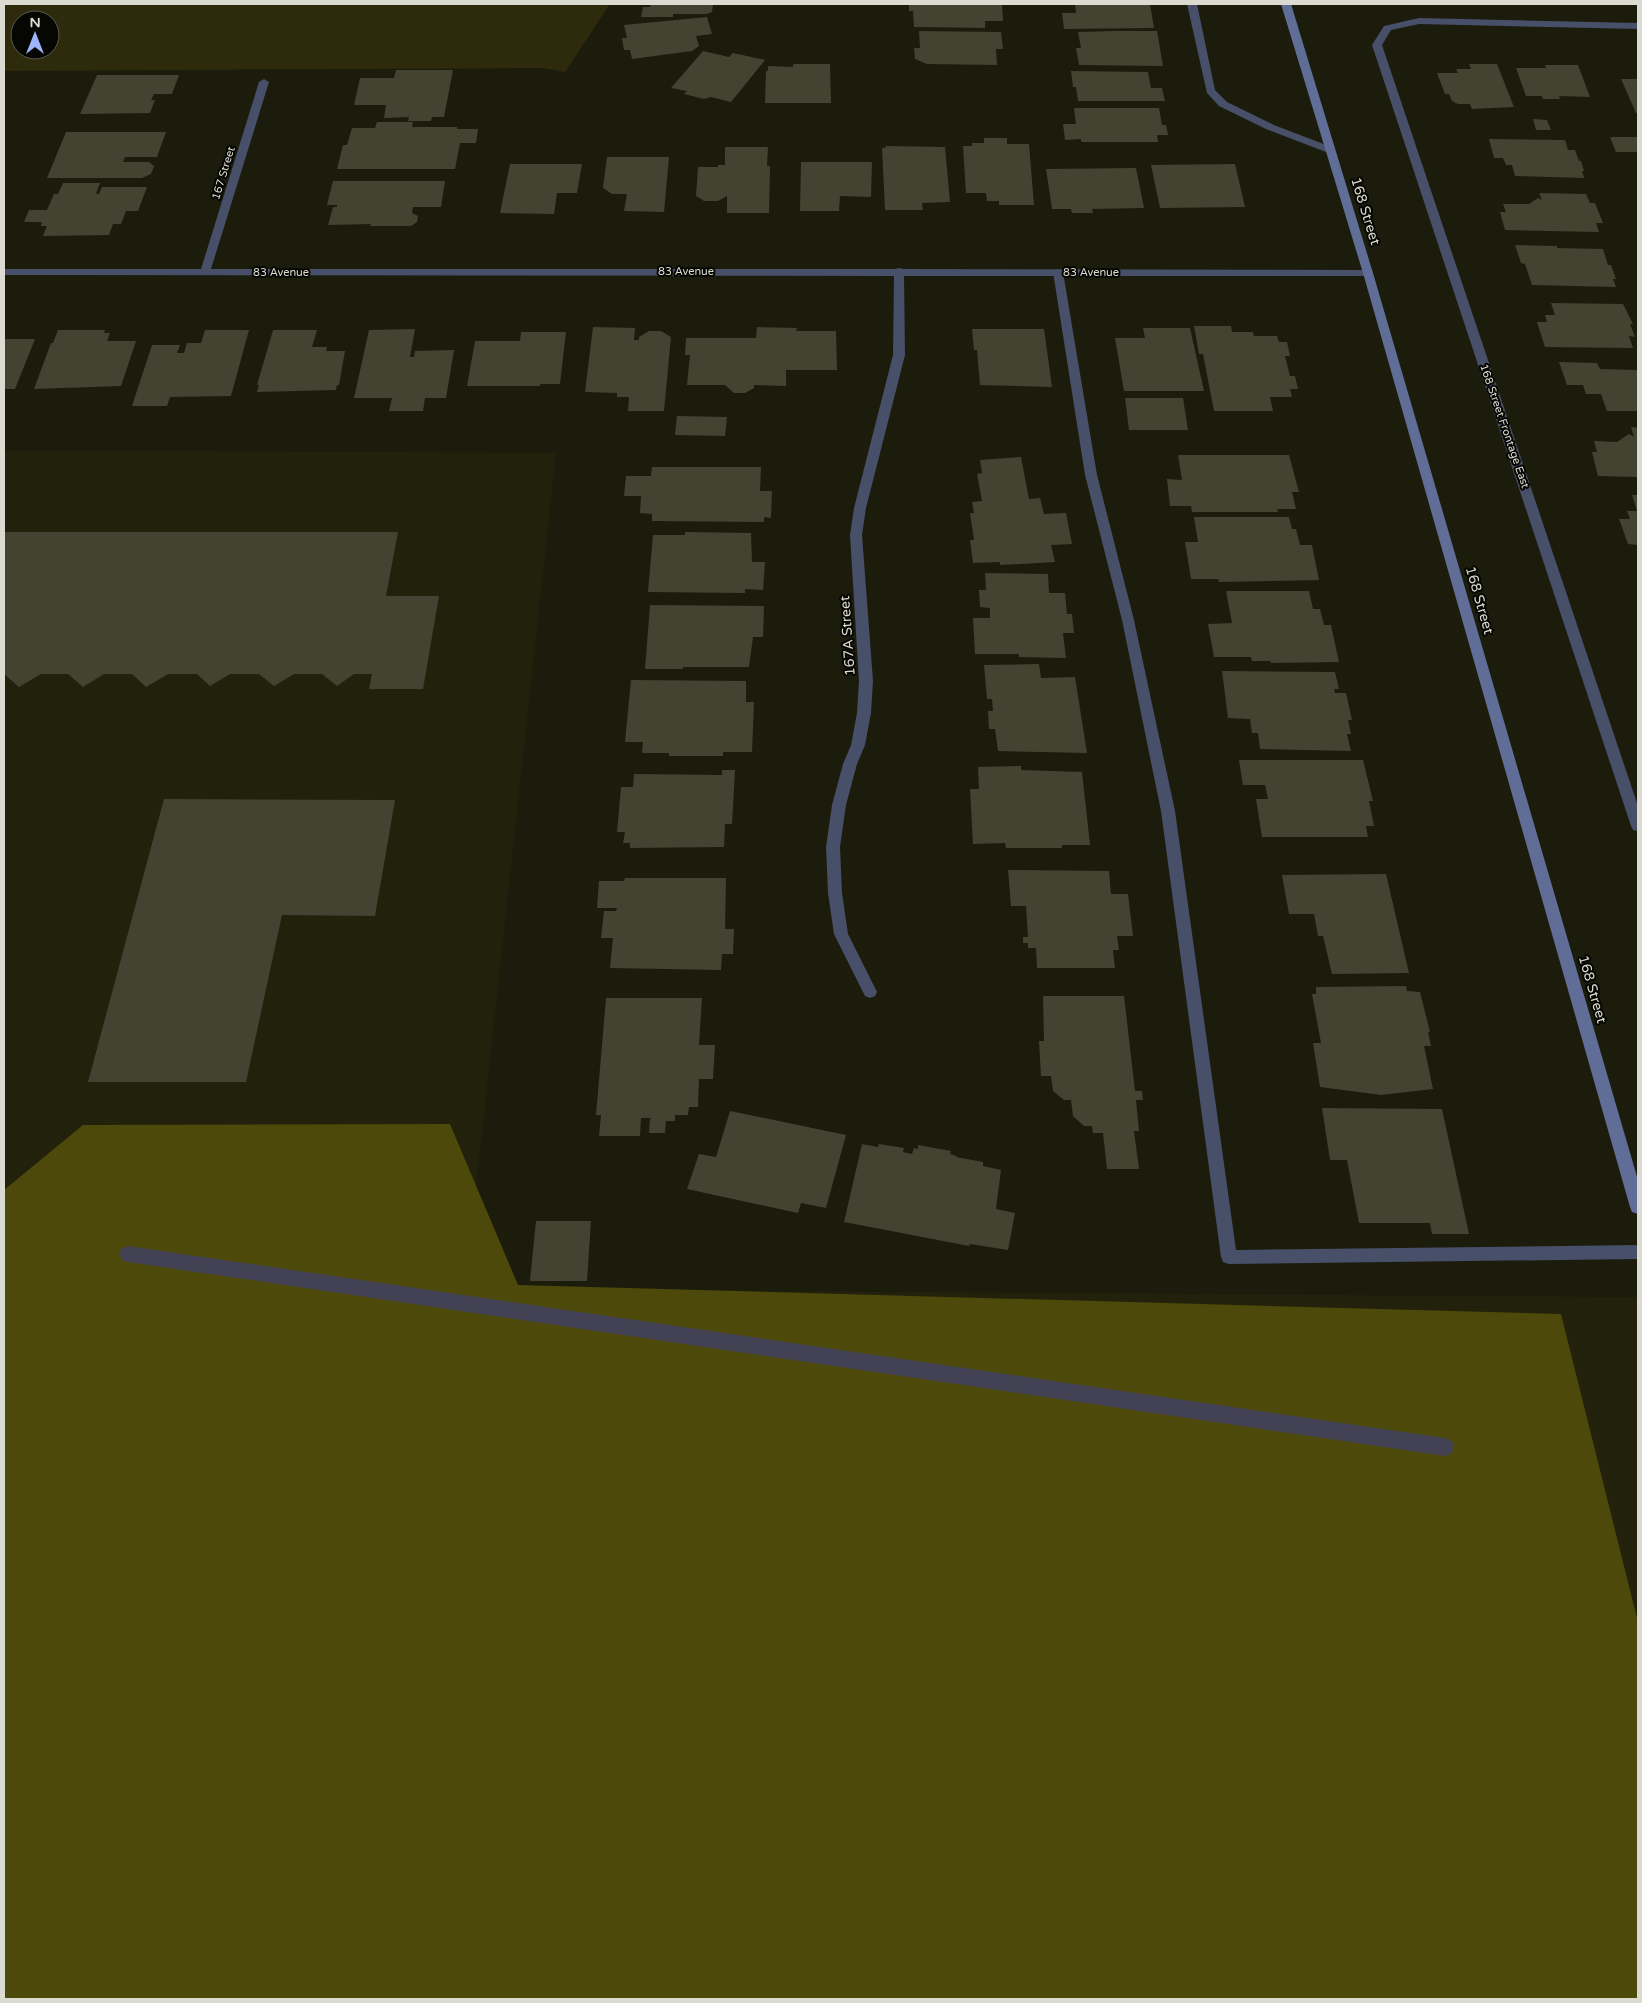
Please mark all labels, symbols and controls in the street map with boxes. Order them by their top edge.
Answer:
north arrow [10,10,60,60]
text: N [29,14,41,31]
street label: 167 Street [209,145,238,201]
street label: 168 Street [1347,175,1384,248]
street label: 83 Avenue [658,265,714,278]
street label: 83 Avenue [253,266,309,279]
street label: 83 Avenue [1063,266,1119,279]
street label: 168 Street Frontage East [1477,362,1532,490]
street label: 168 Street [1462,564,1498,637]
street label: 167A Street [836,595,859,677]
street label: 168 Street [1575,953,1611,1026]

